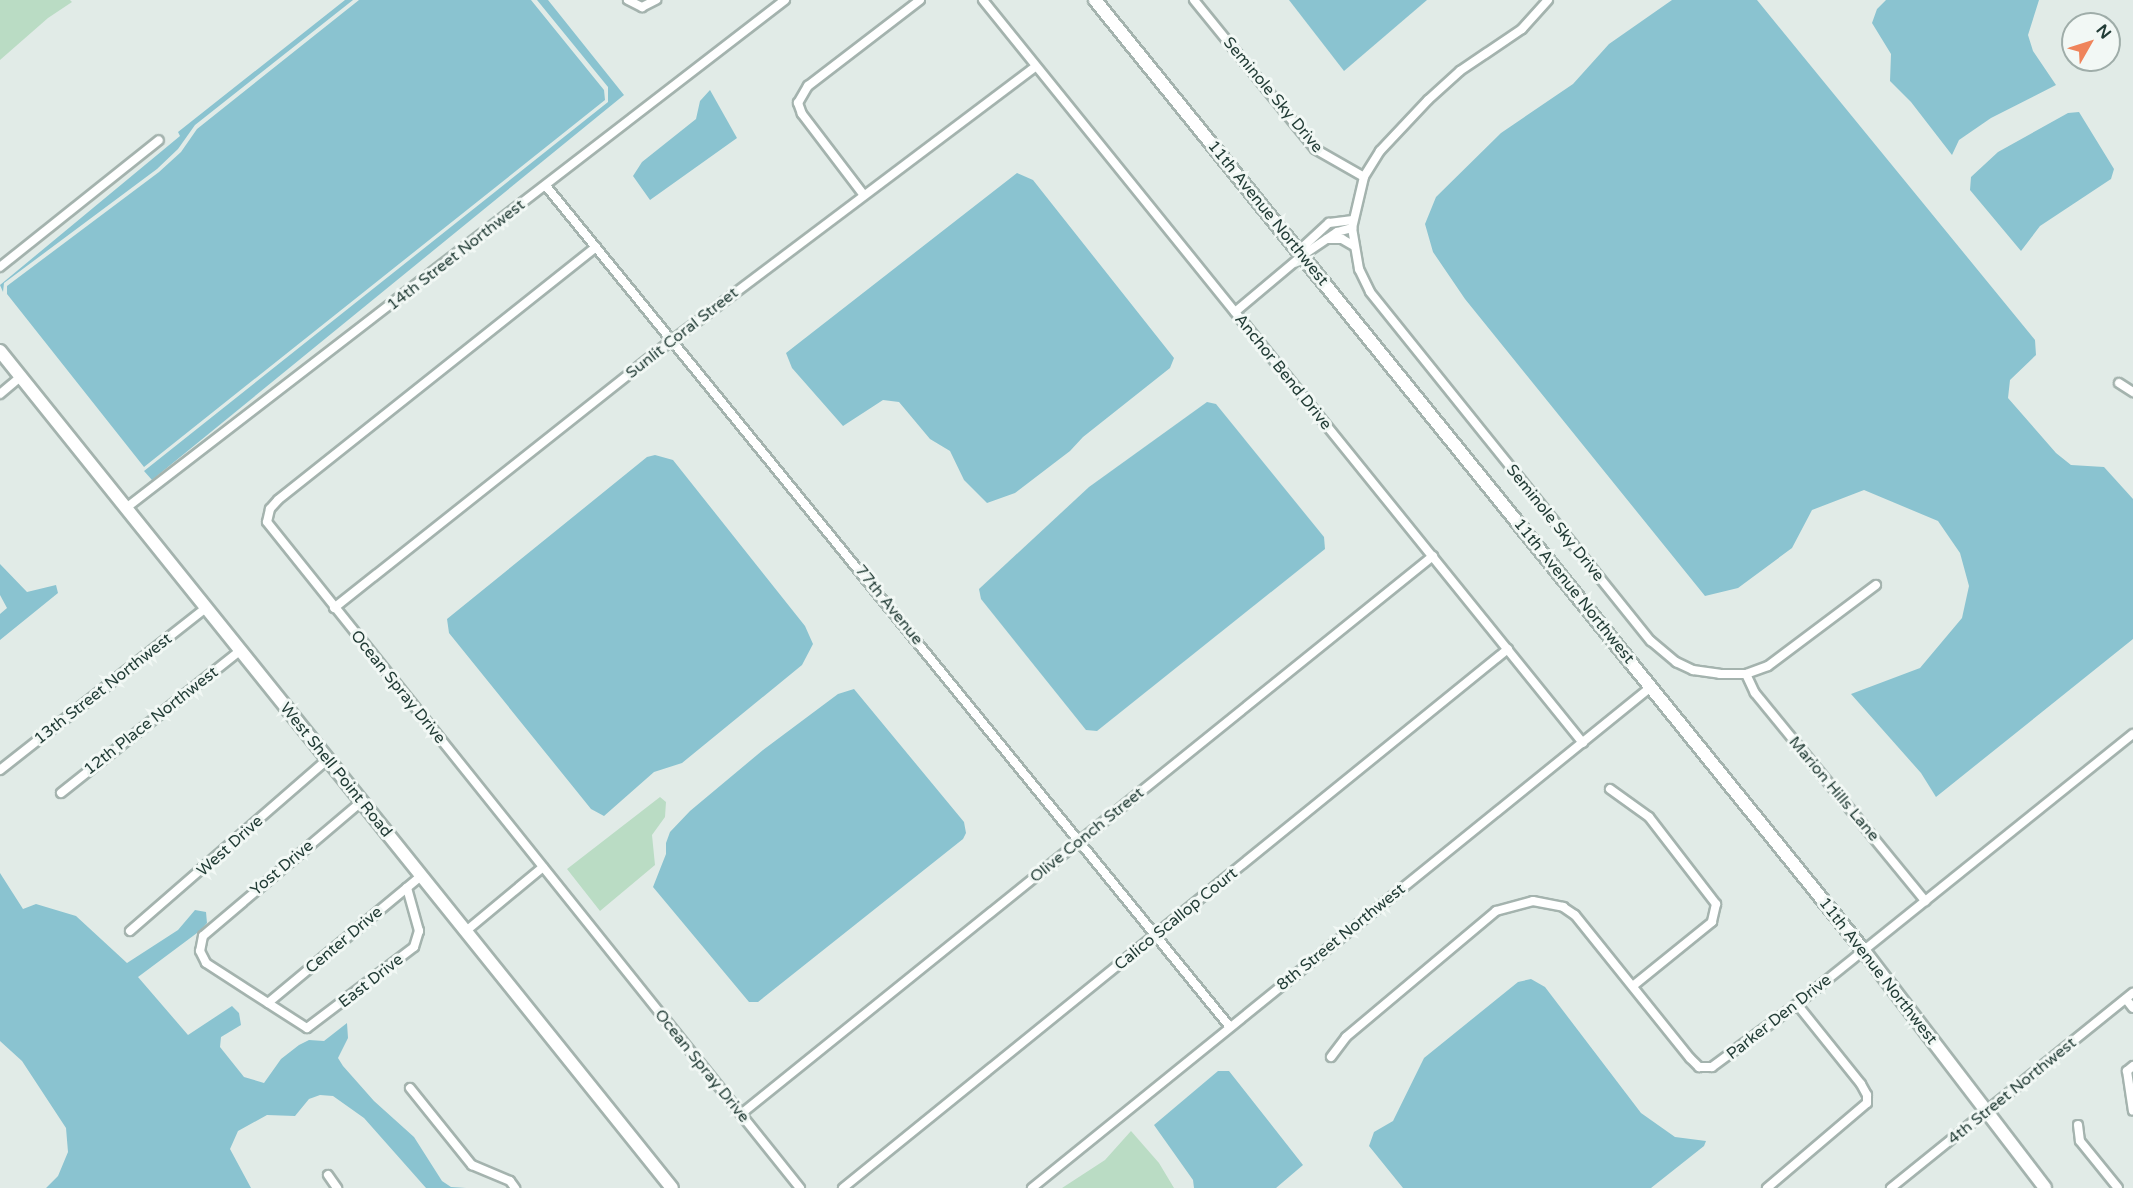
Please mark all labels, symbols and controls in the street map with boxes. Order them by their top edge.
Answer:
north arrow [2061,12,2121,72]
text: N [2092,21,2115,43]
street label: Seminole Sky Drive [1219,33,1327,157]
street label: 11th Avenue Northwest [1204,137,1332,289]
street label: 14th Street Northwest [383,195,529,315]
street label: Sunlit Coral Street [622,283,742,383]
street label: Anchor Bend Drive [1230,310,1336,434]
street label: Seminole Sky Drive [1502,461,1608,585]
street label: 11th Avenue Northwest [1510,515,1638,667]
street label: 77th Avenue [851,561,927,649]
street label: Ocean Spray Drive [346,627,450,747]
street label: 13th Street Northwest [30,629,176,749]
street label: 12th Place Northwest [80,663,222,779]
street label: West Shell Point Road [276,699,396,841]
street label: Marion Hills Lane [1785,733,1883,845]
street label: Olive Conch Street [1026,783,1148,887]
street label: West Drive [193,811,267,881]
street label: Yost Drive [247,836,317,900]
street label: Calico Scallop Court [1111,864,1241,974]
street label: 8th Street Northwest [1273,879,1409,995]
street label: 11th Avenue Northwest [1815,894,1941,1048]
street label: Center Drive [302,902,386,978]
street label: East Drive [335,950,407,1012]
street label: Parker Den Drive [1723,970,1835,1064]
street label: Ocean Spray Drive [650,1006,754,1126]
street label: 4th Street Northwest [1944,1033,2080,1149]

